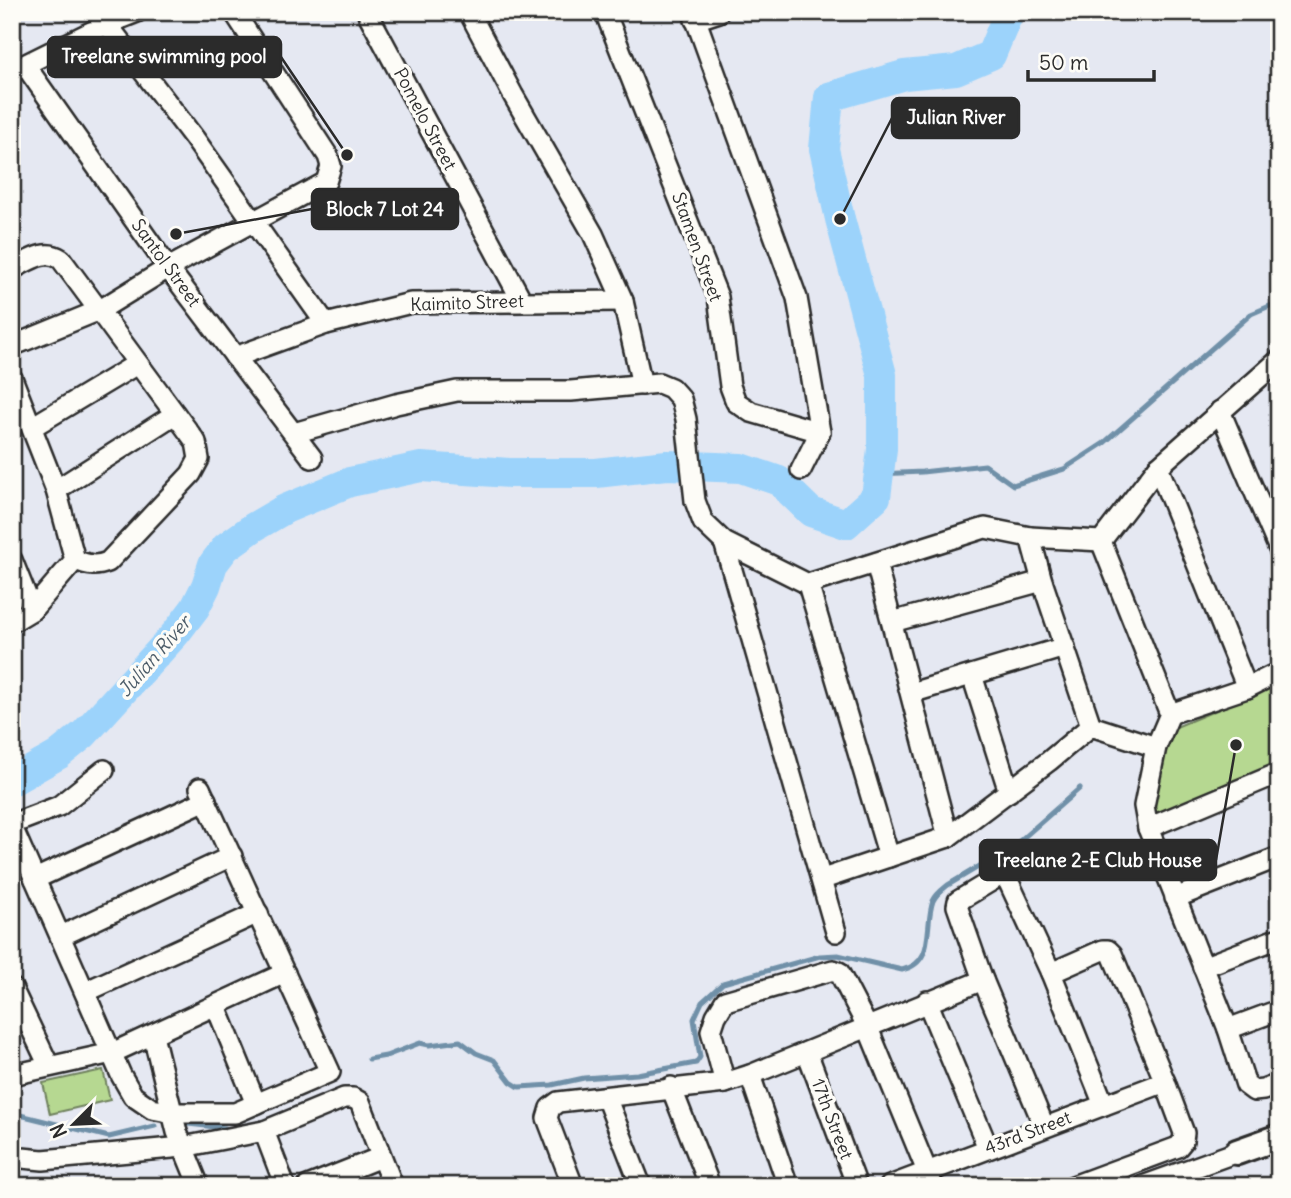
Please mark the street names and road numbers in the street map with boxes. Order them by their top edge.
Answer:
street label: Pomelo Street [389,64,462,174]
street label: Stamen Street [667,189,728,304]
street label: Santol Street [127,214,206,311]
street label: Kaimito Street [410,289,524,316]
street label: 17th Street [807,1075,858,1163]
street label: 43rd Street [981,1106,1074,1160]

